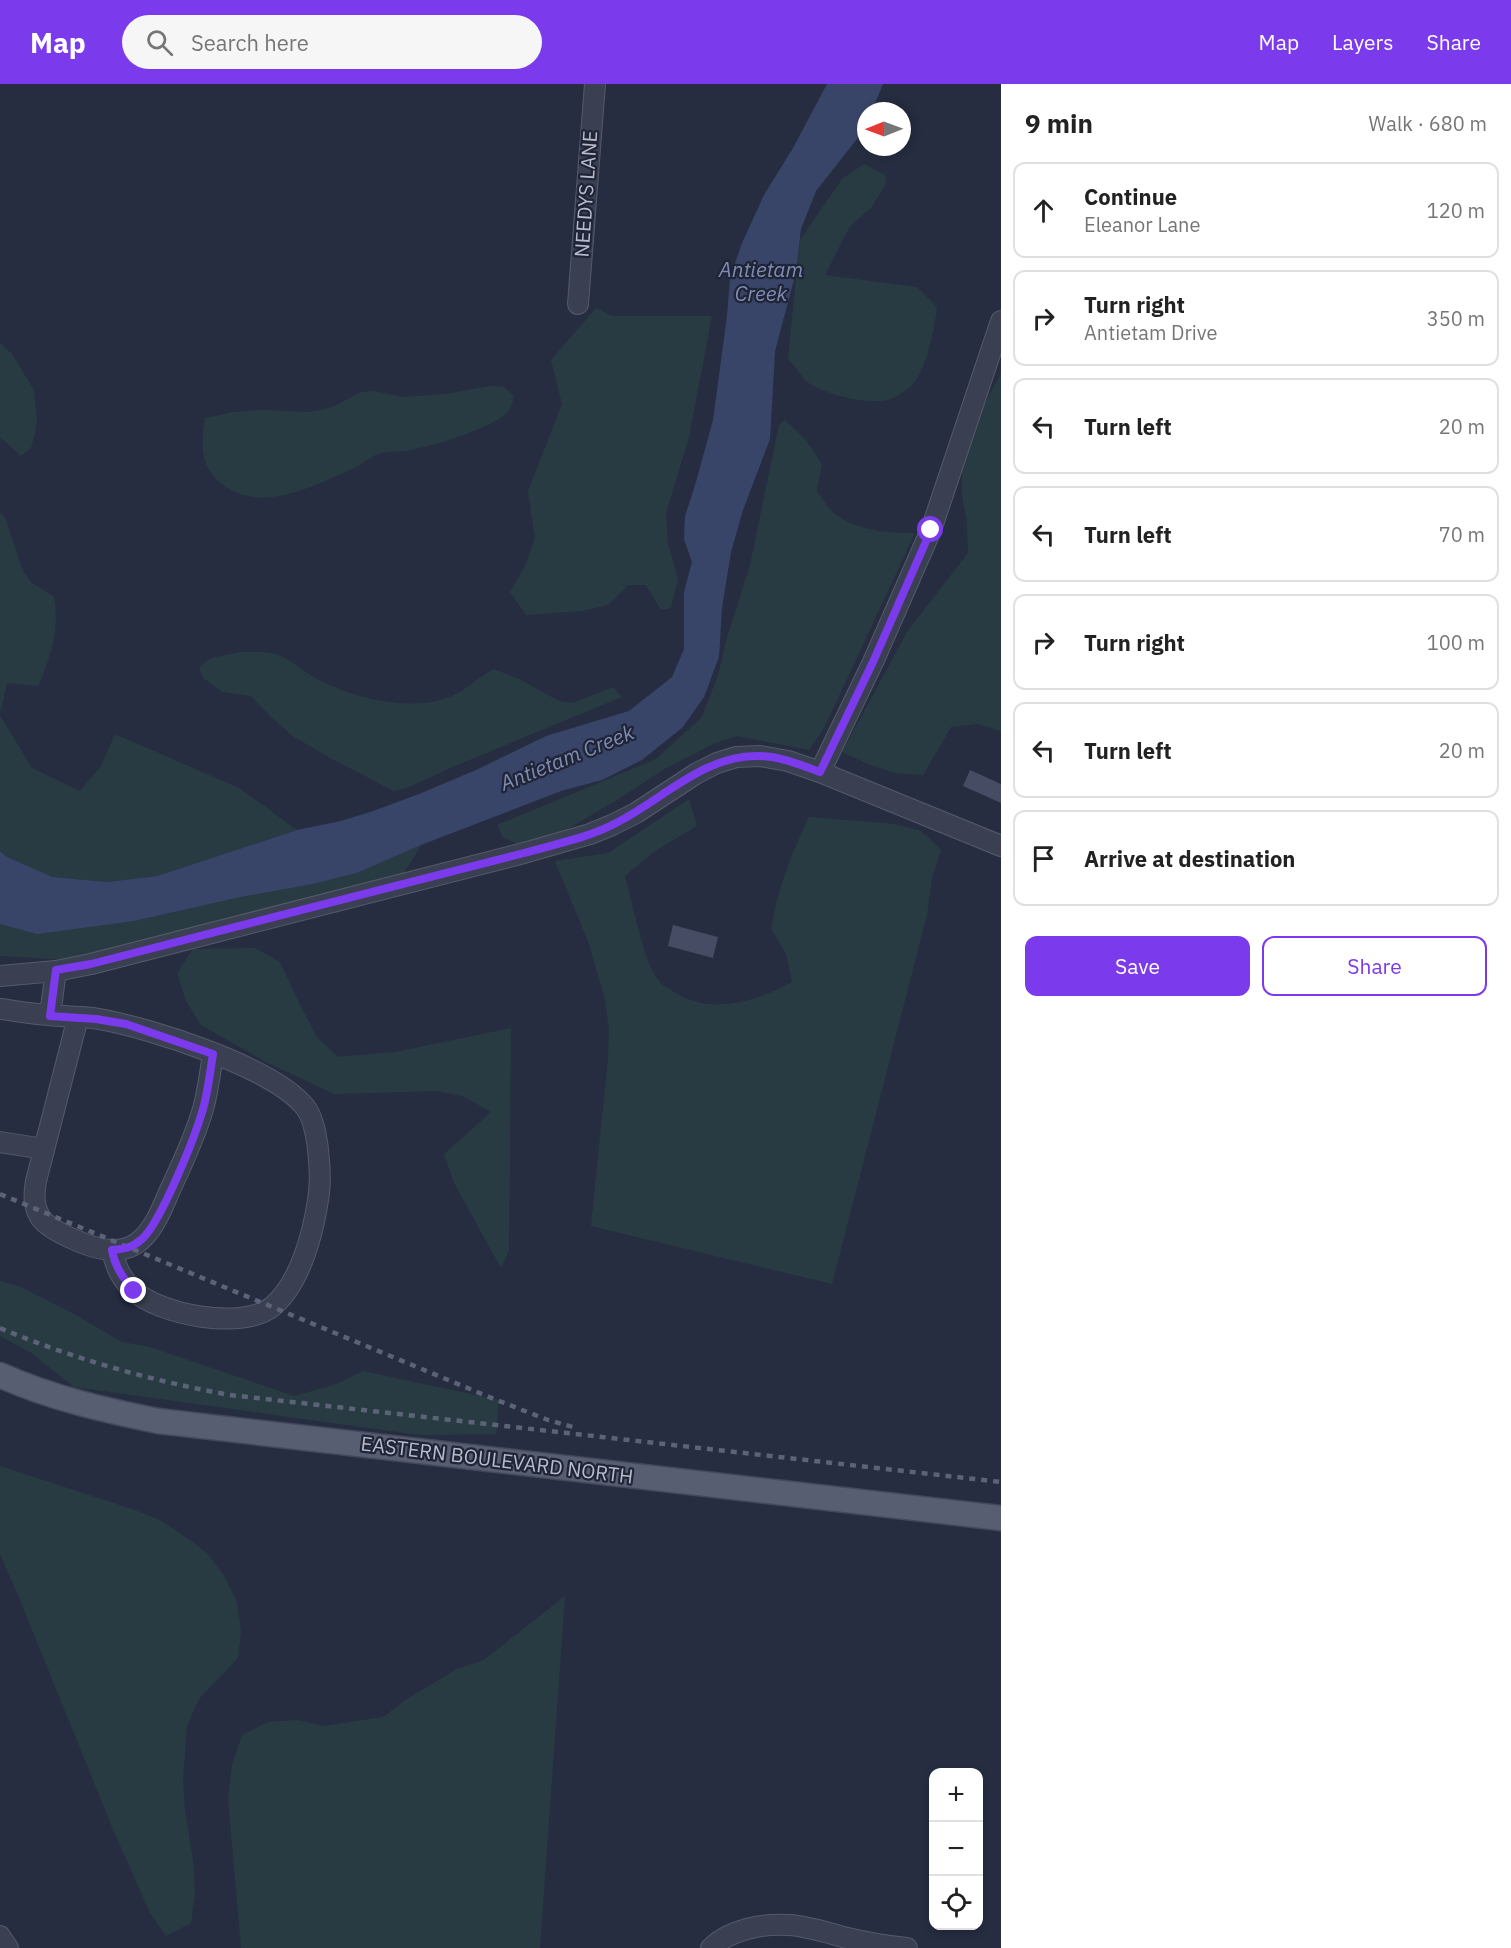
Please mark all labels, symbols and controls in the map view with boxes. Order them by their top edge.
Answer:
search box [122,15,542,69]
text: Map [30,24,86,61]
icon: search [143,26,176,59]
text: Search here [191,28,309,57]
text: Map [1259,28,1299,56]
text: Layers [1332,28,1394,56]
text: Share [1427,28,1481,56]
north arrow [857,102,911,156]
text: 9 min [1025,106,1093,140]
text: Walk · 680 m [1369,110,1487,137]
street label: NEEDYS LANE [568,130,603,258]
text: Continue [1084,182,1177,211]
icon: ahead [1027,194,1060,227]
text: 120 m [1427,197,1485,224]
text: Eleanor Lane [1084,211,1200,238]
water label: Antietam Creek [718,255,803,307]
text: Turn right [1084,290,1185,319]
icon: right [1027,302,1060,335]
text: 350 m [1427,305,1485,332]
text: Antietam Drive [1084,319,1217,346]
icon: left [1027,410,1060,443]
text: Turn left [1084,412,1172,441]
text: 20 m [1439,413,1485,440]
route start [917,516,943,542]
icon: left [1027,518,1060,551]
text: Turn left [1084,520,1172,549]
text: 70 m [1439,521,1485,548]
icon: right [1027,626,1060,659]
text: Turn right [1084,628,1185,657]
text: 100 m [1427,629,1485,656]
water label: Antietam Creek [495,717,639,797]
icon: left [1027,734,1060,767]
text: Turn left [1084,736,1172,765]
text: 20 m [1439,737,1485,764]
icon: arrive [1027,842,1060,875]
text: Arrive at destination [1084,844,1295,873]
button: Save [1025,936,1250,996]
button: Share [1262,936,1487,996]
route end [120,1277,146,1303]
street label: EASTERN BOULEVARD NORTH [359,1429,635,1490]
map controls [929,1768,983,1930]
button: + [929,1768,983,1822]
button: − [929,1822,983,1876]
button: locate [929,1876,983,1930]

